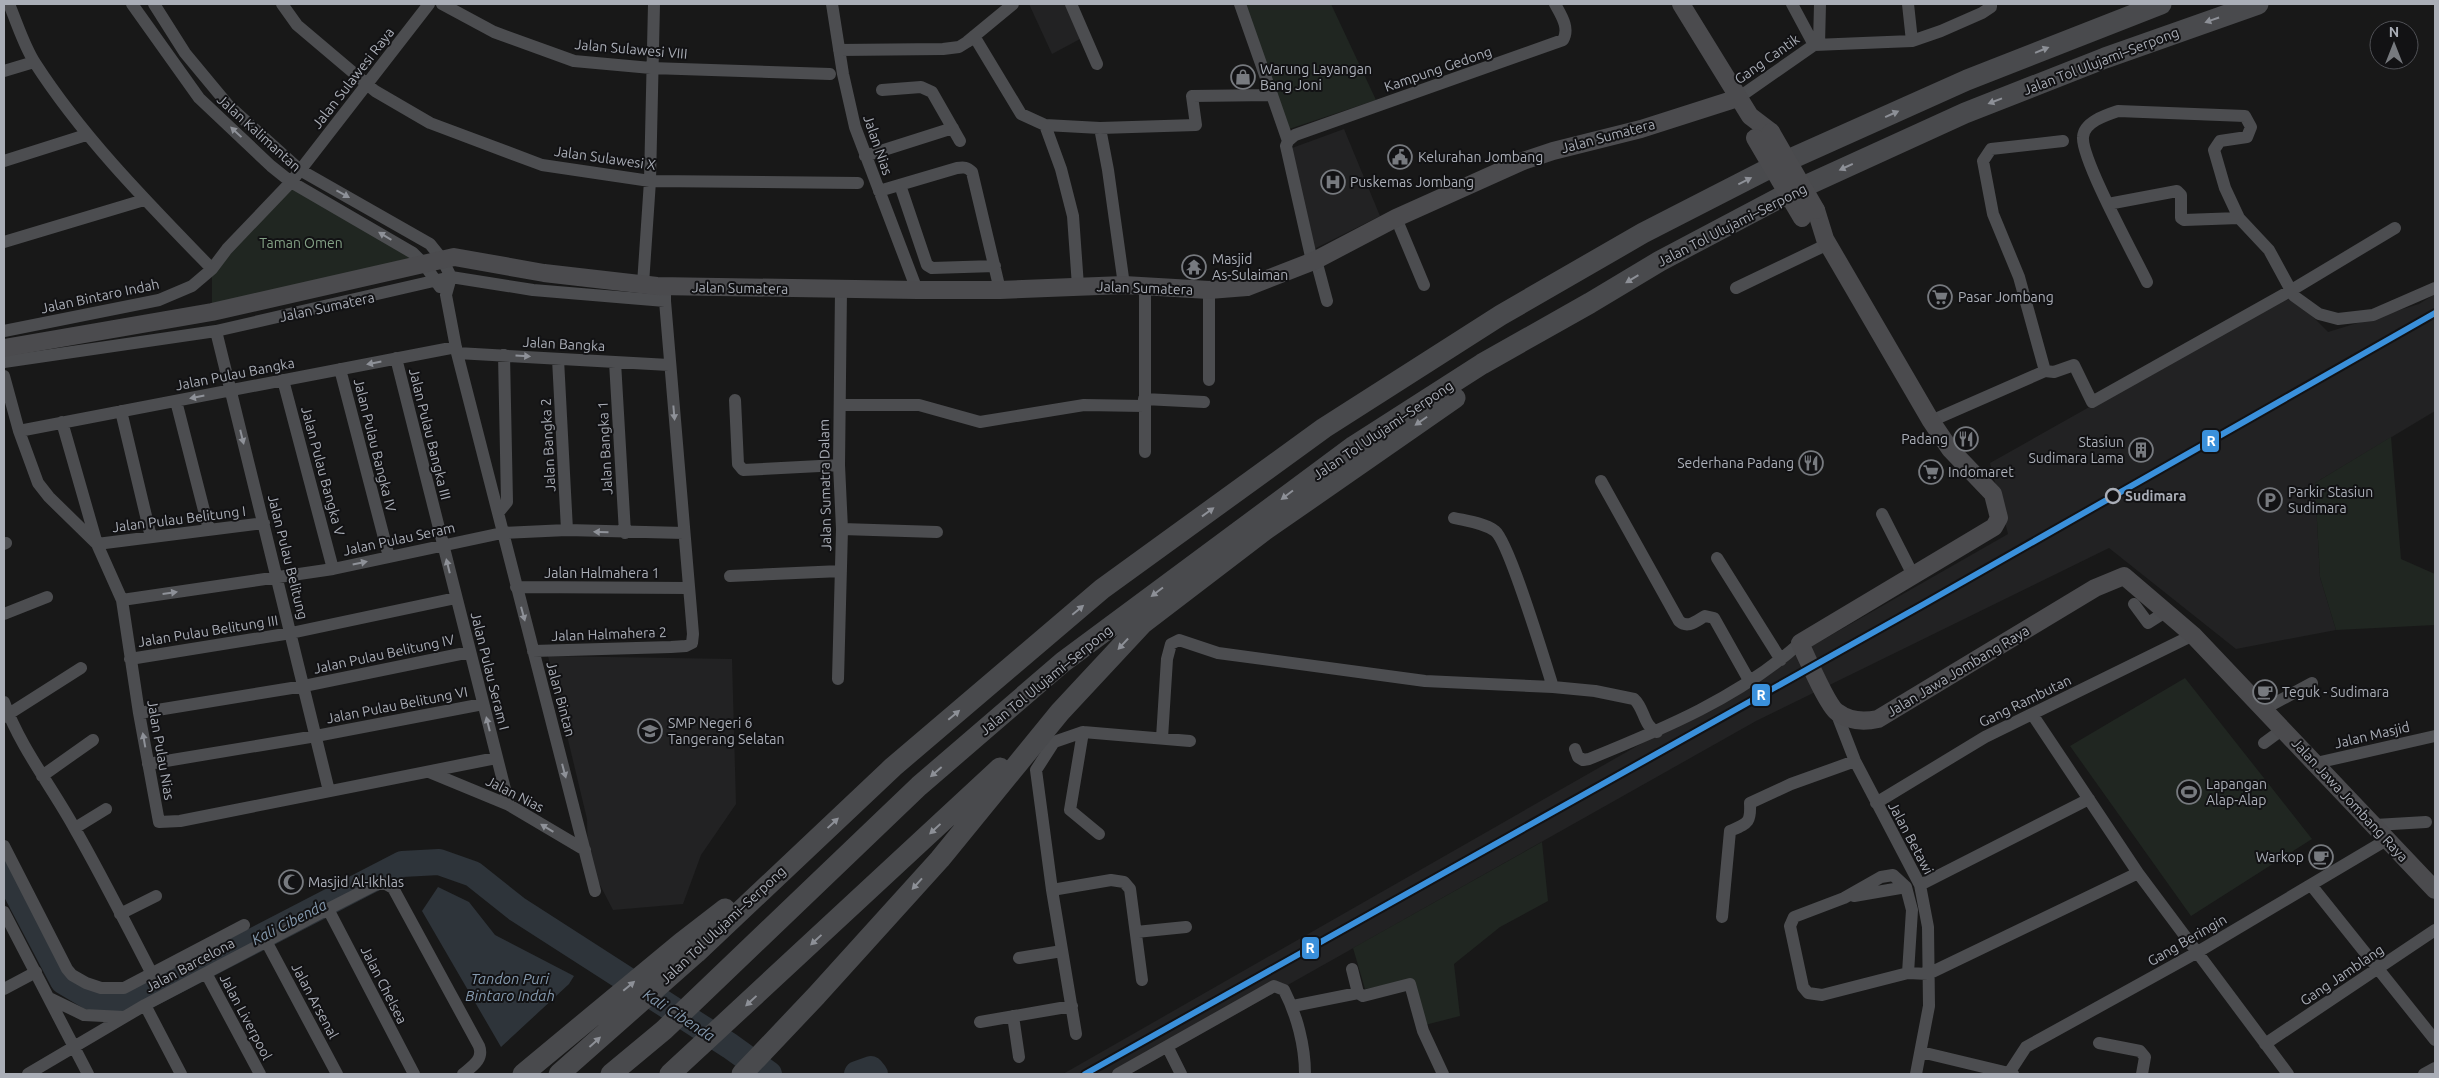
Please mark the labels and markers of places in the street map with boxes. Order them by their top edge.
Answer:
place label: Warung Layangan Bang Joni [1260,61,1372,93]
shop icon: Warung Layangan Bang Joni [1230,64,1256,90]
public building icon: Kelurahan Jombang [1387,144,1413,170]
place label: Kelurahan Jombang [1418,149,1543,165]
hospital icon: Puskemas Jombang [1320,169,1346,195]
place label: Puskemas Jombang [1350,174,1474,190]
place label: Masjid As-Sulaiman [1212,251,1288,283]
temple icon: Masjid As-Sulaiman [1181,254,1207,280]
supermarket icon: Pasar Jombang [1927,284,1953,310]
place label: Pasar Jombang [1958,289,2054,305]
restaurant icon: Padang [1953,426,1979,452]
place label: Padang [1901,431,1948,447]
place label: Stasiun Sudimara Lama [2028,434,2124,466]
building icon: Stasiun Sudimara Lama [2128,437,2154,463]
restaurant icon: Sederhana Padang [1798,450,1824,476]
place label: Sederhana Padang [1677,455,1794,471]
supermarket icon: Indomaret [1918,459,1944,485]
place label: Indomaret [1948,464,2014,480]
place label: Parkir Stasiun Sudimara [2288,484,2373,516]
parking icon: Parkir Stasiun Sudimara [2257,487,2283,513]
marker: Sudimara [2105,488,2121,504]
place label: Sudimara [2125,488,2186,504]
cafe icon: Teguk - Sudimara [2252,679,2278,705]
place label: Teguk - Sudimara [2282,684,2389,700]
place label: SMP Negeri 6 Tangerang Selatan [668,715,785,747]
school or university icon: SMP Negeri 6 Tangerang Selatan [637,718,663,744]
place label: Lapangan Alap-Alap [2206,776,2267,808]
sports icon: Lapangan Alap-Alap [2176,779,2202,805]
cafe icon: Warkop [2308,844,2334,870]
place label: Warkop [2256,849,2304,865]
mosque icon: Masjid Al-Ikhlas [278,869,304,895]
place label: Masjid Al-Ikhlas [308,874,404,890]

